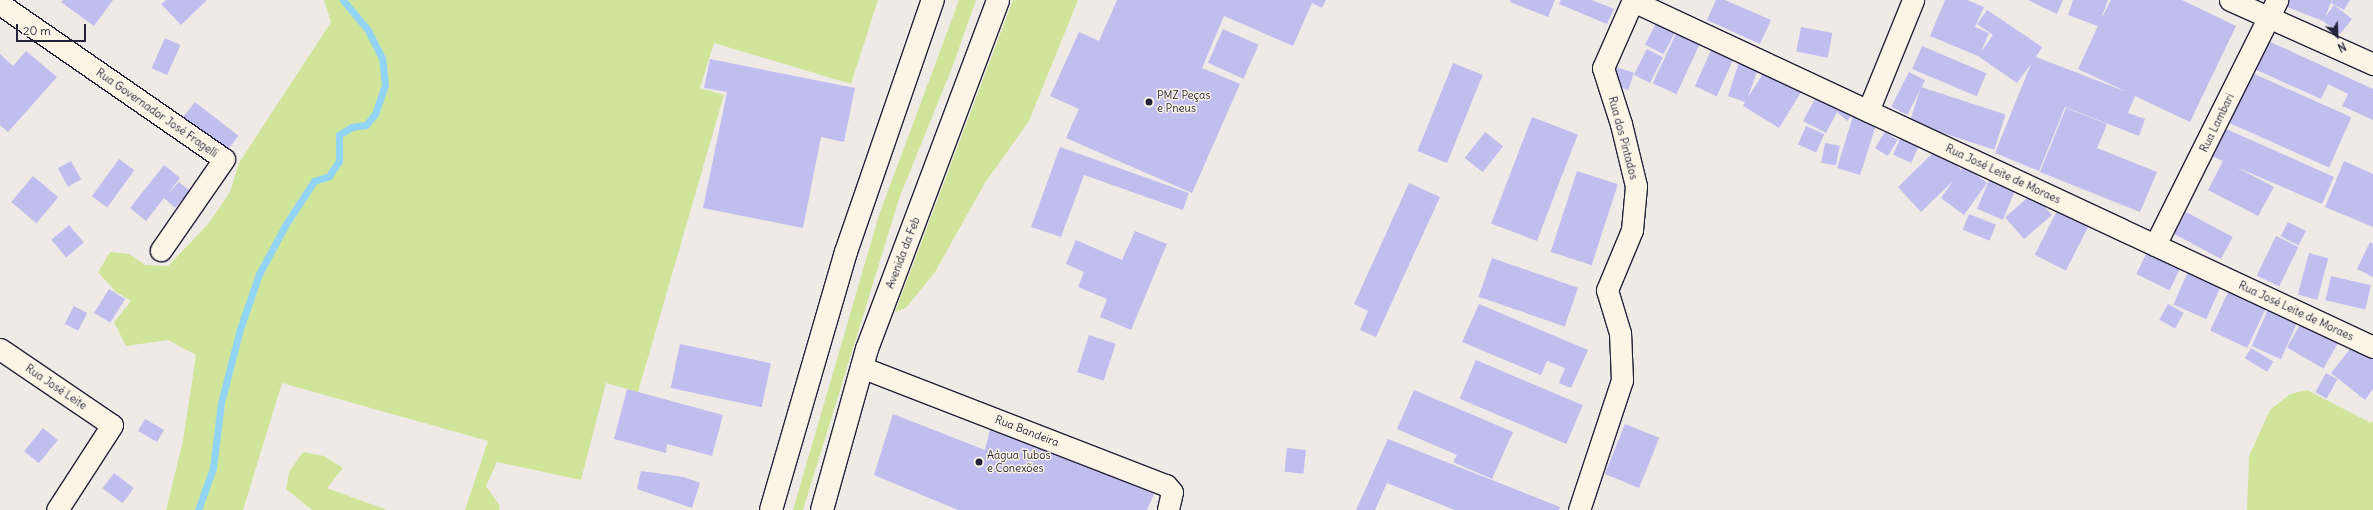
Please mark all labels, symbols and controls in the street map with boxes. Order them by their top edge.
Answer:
scale bar [18,16,88,42]
north arrow [2317,16,2357,56]
text: 20 m [23,23,51,38]
text: N [2336,39,2348,55]
street label: Rua Governador José Fragelli [94,66,220,160]
place label: PMZ Peças e Pneus [1157,89,1210,115]
street label: Rua Lambari [2197,92,2237,154]
street label: Rua dos Pintados [1606,95,1640,181]
marker: PMZ Peças e Pneus [1144,97,1154,107]
street label: Rua José Leite de Moraes [1943,142,2063,206]
street label: Avenida da Feb [883,215,923,291]
street label: Rua José Leite de Moraes [2236,279,2356,343]
street label: Rua José Leite [23,362,89,412]
street label: Rua Bandeira [993,413,1061,449]
place label: Aágua Tubos e Conexões [987,449,1050,475]
marker: Aágua Tubos e Conexões [974,457,984,467]

